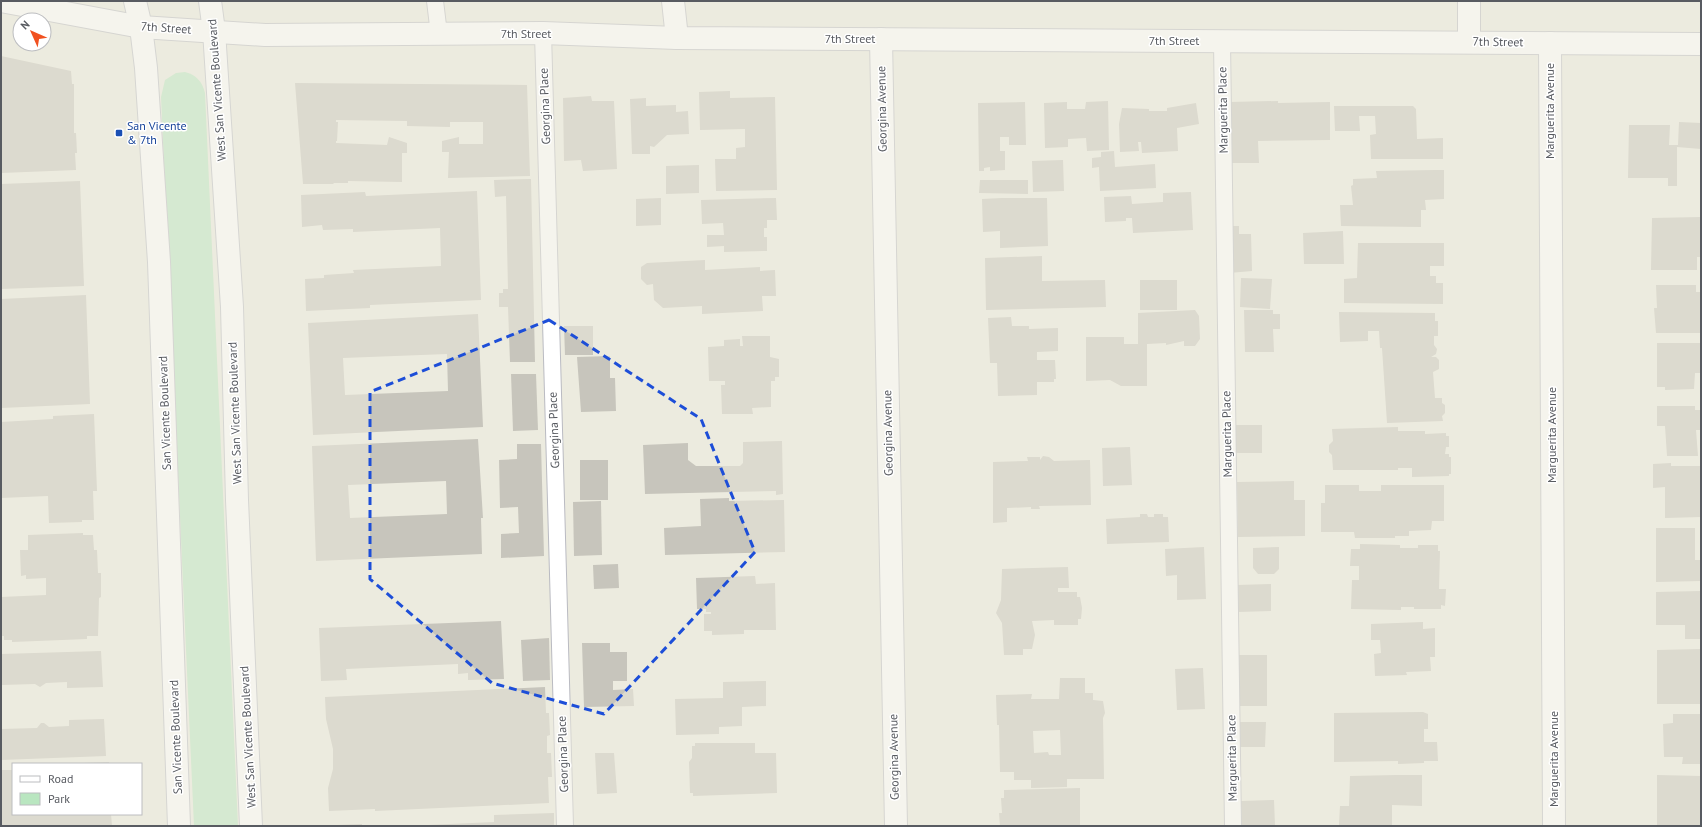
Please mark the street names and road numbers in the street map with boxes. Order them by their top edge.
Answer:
street label: 7th Street [140,18,192,37]
street label: West San Vicente Boulevard [204,19,229,161]
street label: 7th Street [501,26,551,41]
street label: 7th Street [825,31,875,46]
street label: 7th Street [1149,33,1199,48]
street label: 7th Street [1473,34,1524,49]
street label: Marguerita Avenue [1542,63,1557,159]
street label: Georgina Avenue [873,66,890,152]
street label: Georgina Place [536,67,553,145]
street label: Marguerita Place [1214,67,1231,153]
street label: West San Vicente Boulevard [225,342,244,484]
street label: San Vicente Boulevard [155,356,174,470]
street label: Marguerita Avenue [1544,387,1559,483]
street label: Georgina Avenue [879,390,896,476]
street label: Georgina Place [545,391,562,469]
street label: Marguerita Place [1218,391,1235,477]
street label: West San Vicente Boulevard [236,666,259,808]
street label: San Vicente Boulevard [166,680,185,794]
street label: Marguerita Avenue [1546,711,1561,807]
street label: Georgina Avenue [885,714,902,800]
street label: Georgina Place [554,715,571,793]
street label: Marguerita Place [1223,715,1240,801]

